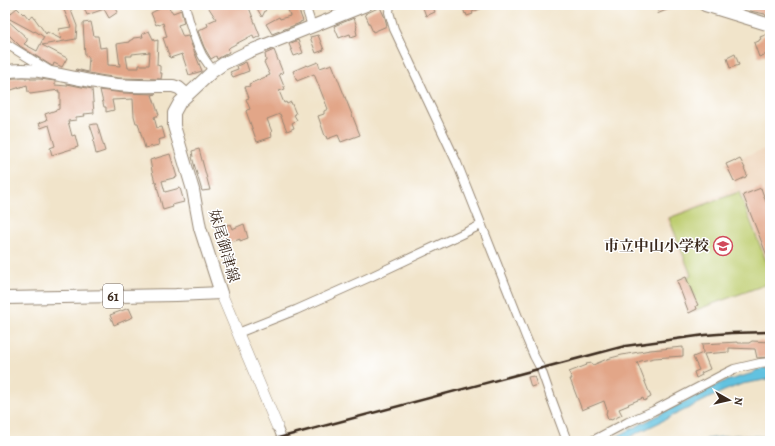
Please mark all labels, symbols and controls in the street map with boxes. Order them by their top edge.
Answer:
street label: 妹尾御津線 [204,207,244,285]
school or university icon: 市立中山小学校 [712,235,734,257]
place label: 市立中山小学校 [604,236,709,256]
road number: 61 [103,284,123,308]
north arrow [709,380,749,420]
text: N [730,396,746,406]

